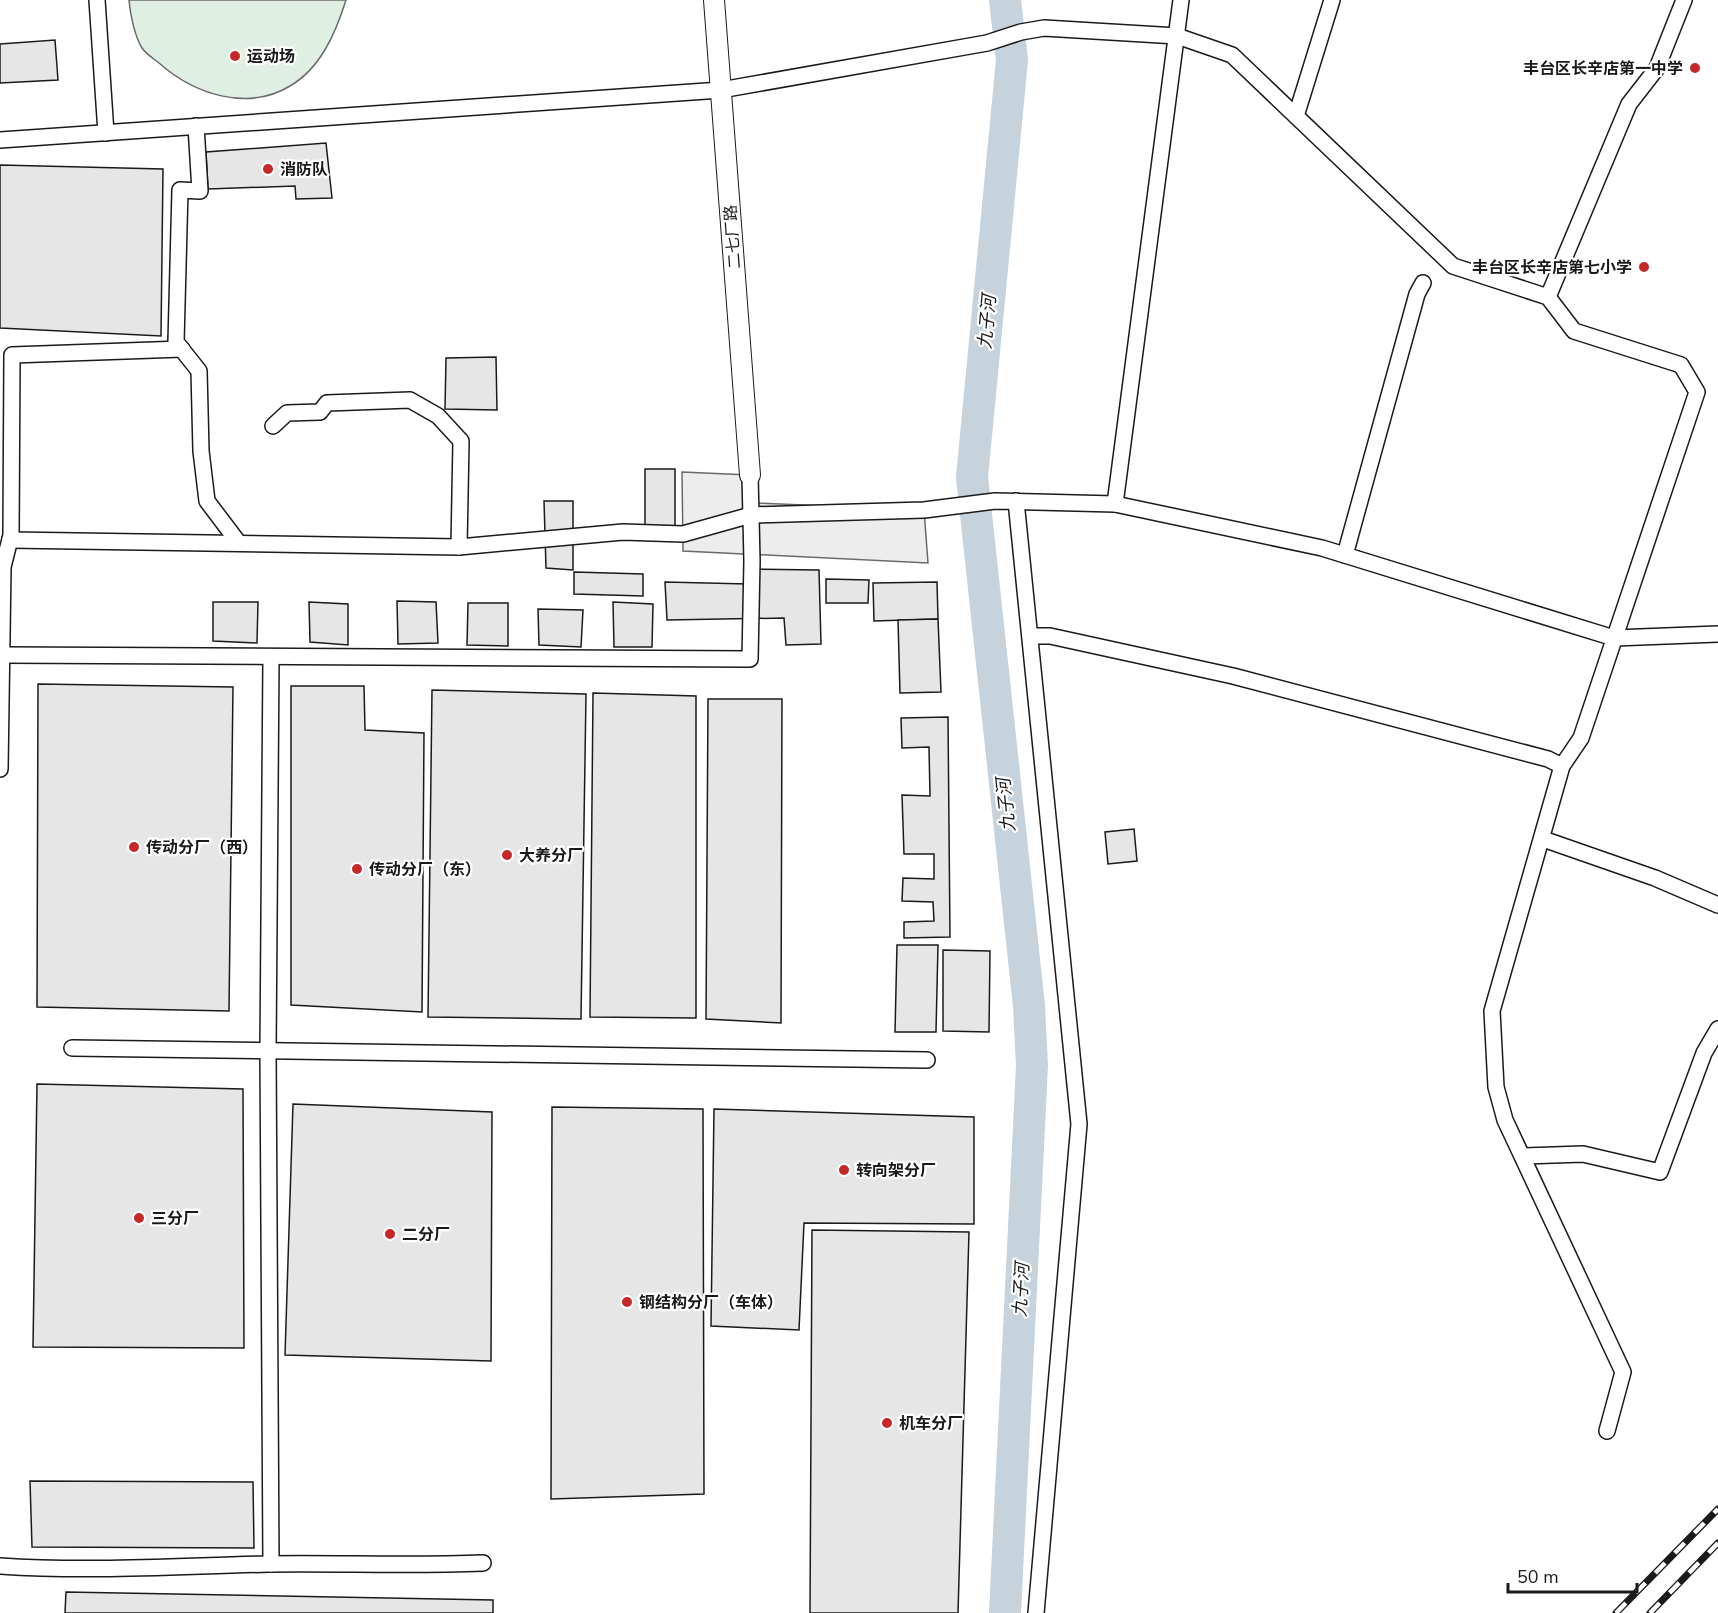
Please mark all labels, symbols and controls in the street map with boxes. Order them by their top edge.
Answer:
place label: 运动场 [247,46,295,68]
marker: 运动场 [228,49,242,63]
place label: 丰台区长辛店第一中学 [1523,58,1683,80]
marker: 丰台区长辛店第一中学 [1688,61,1702,75]
place label: 消防队 [280,159,328,181]
marker: 消防队 [261,162,275,176]
street label: 二七厂路 [720,204,746,270]
place label: 丰台区长辛店第七小学 [1472,257,1632,279]
marker: 丰台区长辛店第七小学 [1637,260,1651,274]
water label: 九子河 [973,291,1002,350]
water label: 九子河 [991,774,1021,833]
place label: 传动分厂（西） [146,837,258,859]
marker: 传动分厂（西） [127,840,141,854]
place label: 大养分厂 [519,845,583,867]
marker: 大养分厂 [500,848,514,862]
place label: 传动分厂（东） [369,859,481,881]
marker: 传动分厂（东） [350,862,364,876]
place label: 转向架分厂 [856,1160,936,1182]
marker: 转向架分厂 [837,1163,851,1177]
place label: 三分厂 [151,1208,199,1230]
marker: 三分厂 [132,1211,146,1225]
place label: 二分厂 [402,1224,450,1246]
marker: 二分厂 [383,1227,397,1241]
water label: 九子河 [1008,1259,1035,1318]
place label: 钢结构分厂（车体） [639,1292,783,1314]
marker: 钢结构分厂（车体） [620,1295,634,1309]
place label: 机车分厂 [899,1413,963,1435]
marker: 机车分厂 [880,1416,894,1430]
scale bar [1508,1556,1637,1594]
text: 50 m [1517,1565,1559,1589]

